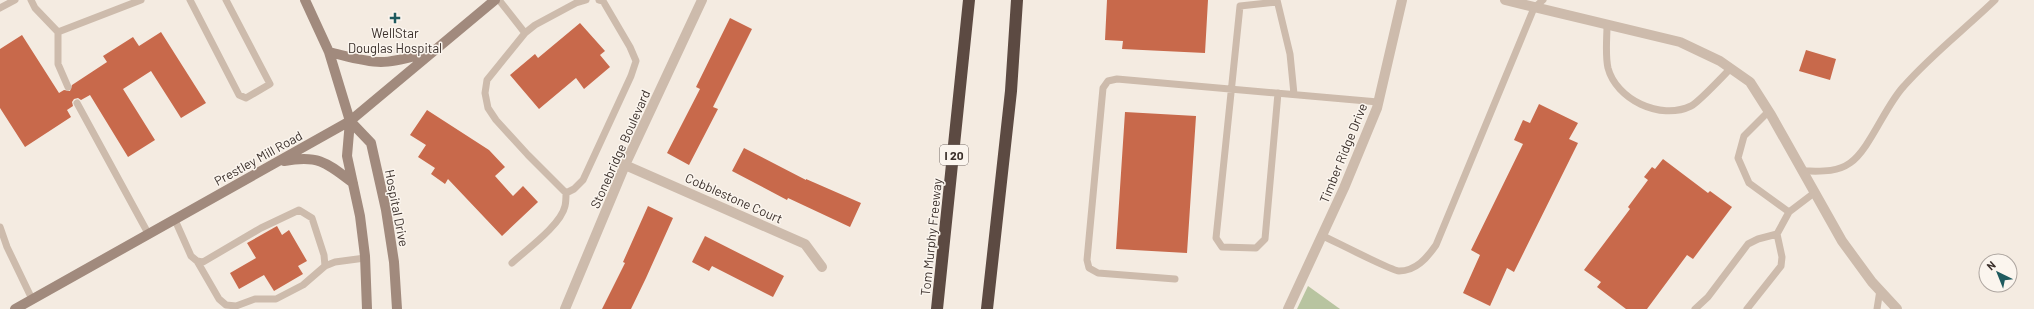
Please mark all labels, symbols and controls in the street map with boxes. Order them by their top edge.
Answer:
marker: WellStar Douglas Hospital [389,12,401,24]
place label: WellStar Douglas Hospital [348,25,442,56]
street label: Stonebridge Boulevard [587,87,653,211]
street label: Timber Ridge Drive [1316,101,1370,205]
street label: Prestley Mill Road [211,127,305,189]
road number: I 20 [940,145,968,165]
street label: Hospital Drive [382,168,412,248]
street label: Cobblestone Court [683,169,785,227]
street label: Tom Murphy Freeway [917,178,945,296]
north arrow [1978,253,2018,293]
text: N [1984,258,1998,273]

